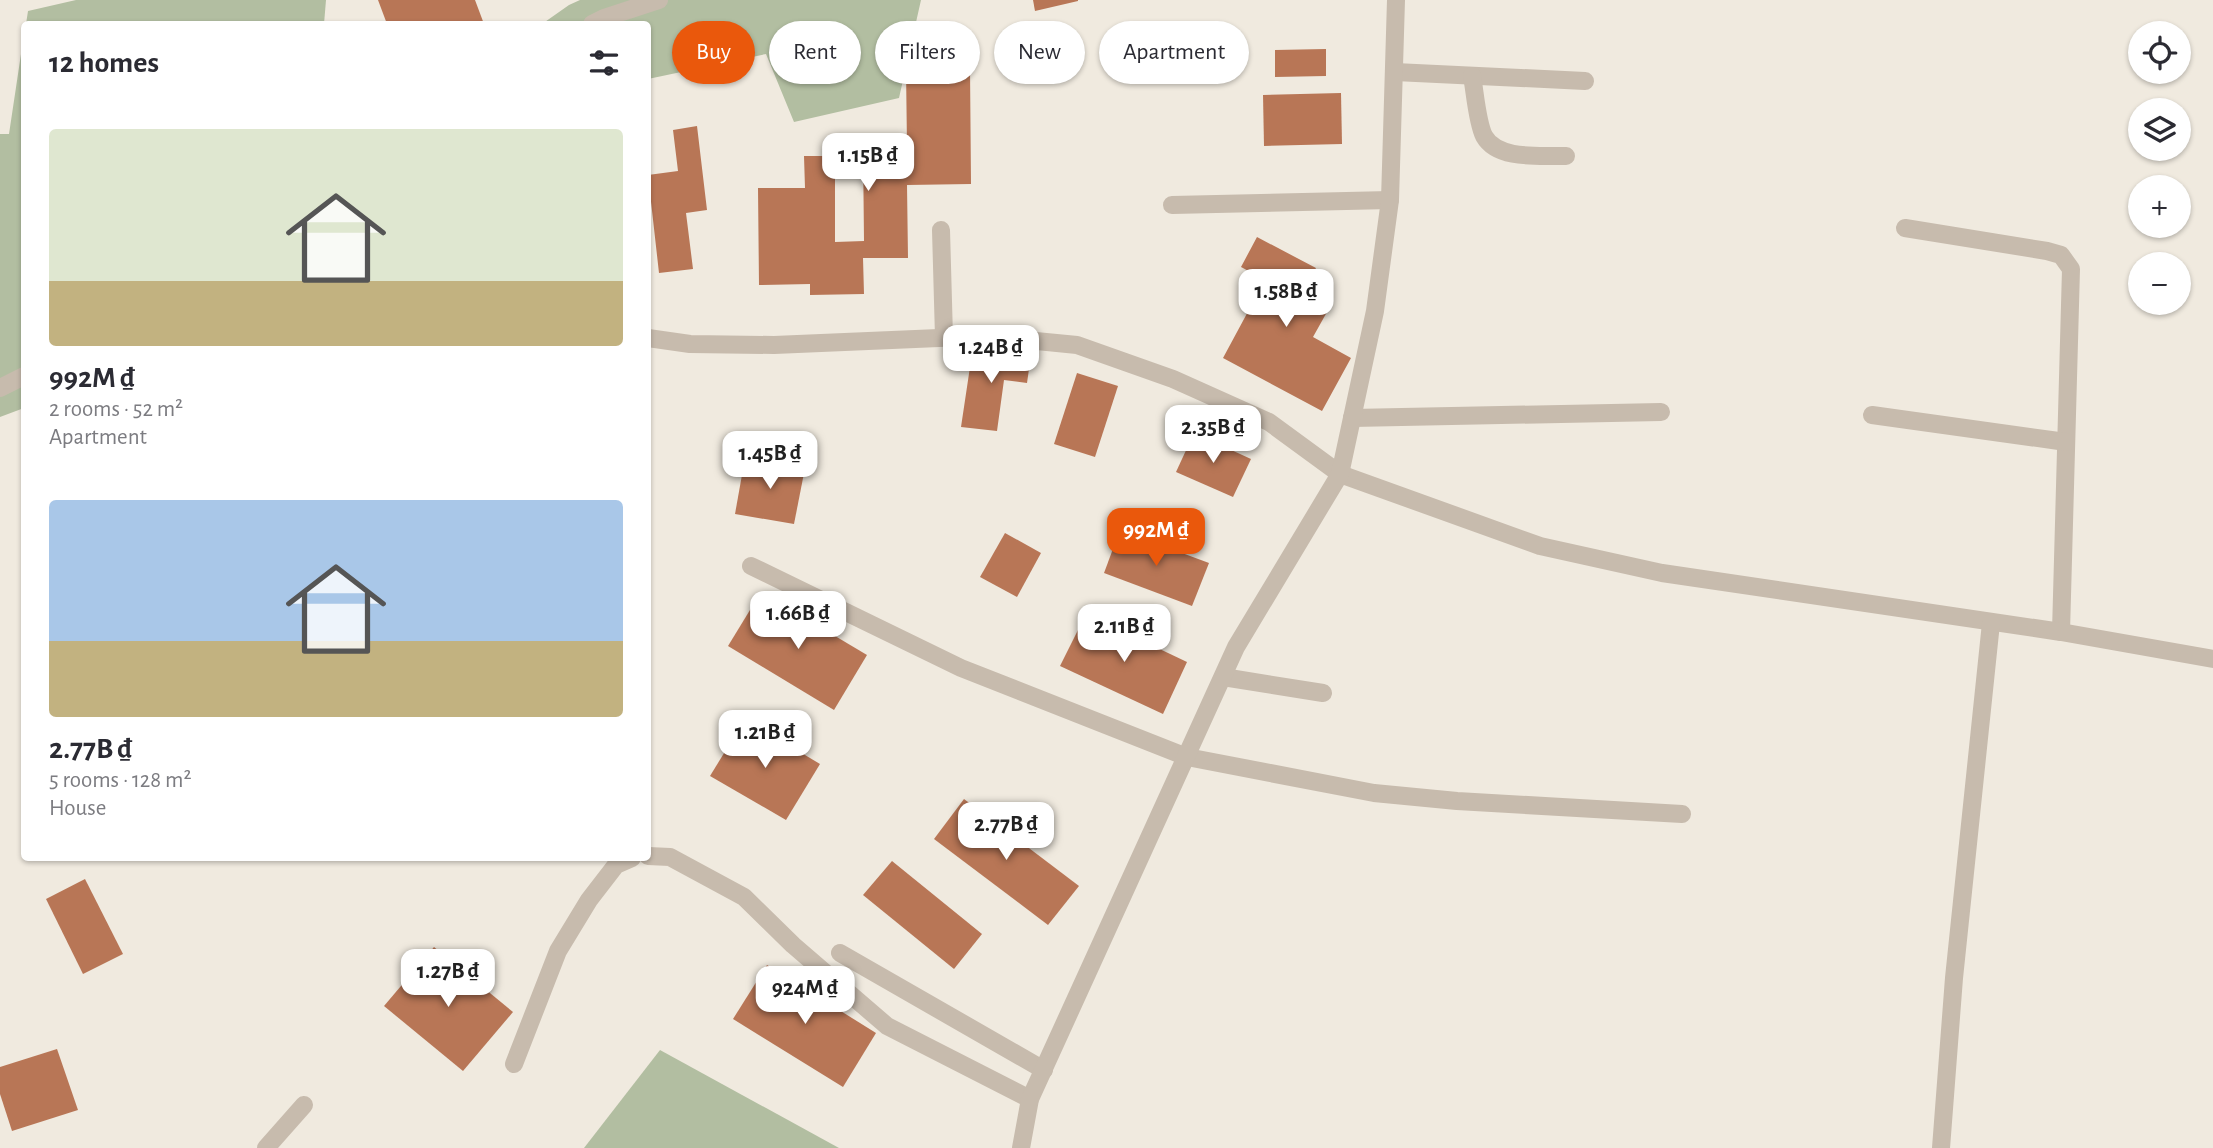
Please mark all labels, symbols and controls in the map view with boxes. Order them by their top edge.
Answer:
chip: Buy [672,21,755,84]
chip: Rent [769,21,861,84]
chip: Filters [875,21,980,84]
chip: New [994,21,1085,84]
chip: Apartment [1099,21,1249,84]
map controls [2128,21,2191,315]
button: locate [2128,21,2191,84]
icon: filters [585,44,623,82]
text: 12 homes [49,48,159,78]
button: layers [2128,98,2191,161]
pin: 1.15B ₫ [803,134,933,193]
text: 1.15B ₫ [838,144,898,167]
icon: home [273,175,399,301]
button: + [2128,175,2191,238]
button: − [2128,252,2191,315]
pin: 1.58B ₫ [1221,270,1351,329]
text: 1.58B ₫ [1255,280,1317,303]
pin: 1.24B ₫ [926,326,1056,385]
text: 1.24B ₫ [959,336,1023,359]
text: 992M ₫ [49,363,135,393]
text: 2 rooms · 52 m² [49,398,183,421]
pin: 2.35B ₫ [1148,406,1278,465]
text: 2.35B ₫ [1181,416,1245,439]
text: Apartment [49,426,147,449]
pin: 1.45B ₫ [705,432,835,491]
text: 1.45B ₫ [738,442,802,465]
pin: 992M ₫ [1099,508,1213,568]
text: 992M ₫ [1123,519,1189,542]
icon: home [273,546,399,672]
pin: 1.66B ₫ [733,592,863,651]
text: 1.66B ₫ [766,602,830,625]
pin: 2.11B ₫ [1059,604,1189,664]
text: 2.11B ₫ [1094,615,1154,638]
pin: 1.21B ₫ [700,710,830,770]
text: 1.21B ₫ [735,721,795,744]
text: 2.77B ₫ [49,734,132,764]
text: 5 rooms · 128 m² [49,769,191,792]
text: House [49,797,106,820]
pin: 2.77B ₫ [941,802,1071,862]
text: 2.77B ₫ [974,813,1038,836]
pin: 1.27B ₫ [383,950,513,1009]
text: 1.27B ₫ [417,960,479,983]
pin: 924M ₫ [748,967,862,1026]
text: 924M ₫ [772,977,838,1000]

